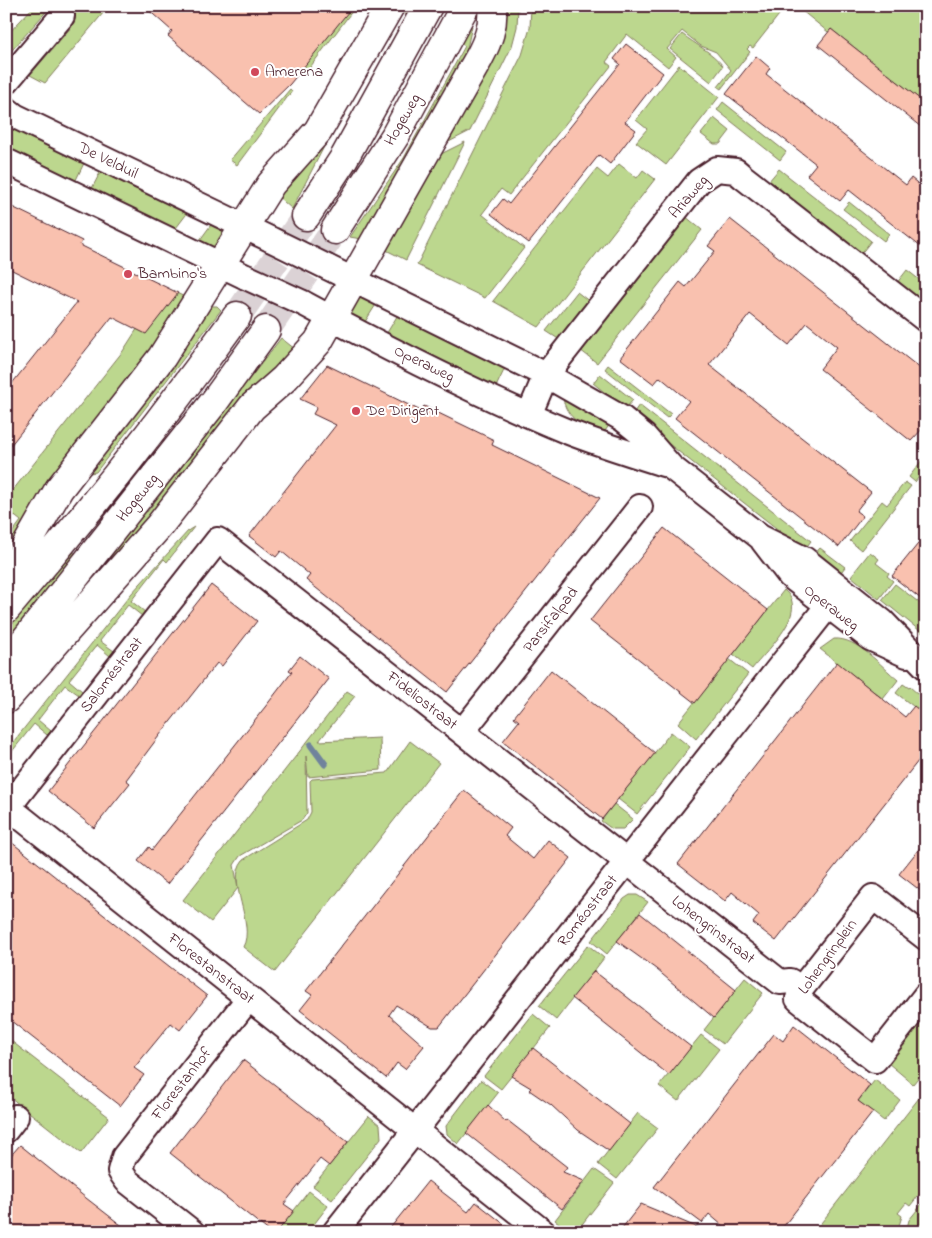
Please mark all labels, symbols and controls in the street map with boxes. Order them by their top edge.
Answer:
place label: Amerena [265,60,323,84]
marker: Amerena [249,66,261,78]
street label: Hogeweg [378,89,428,151]
street label: De Velduil [73,136,142,186]
street label: Ariaweg [663,170,715,224]
place label: Bambino's [137,262,207,286]
marker: Bambino's [122,268,134,280]
street label: Operaweg [390,339,458,389]
place label: De Dirigent [365,399,440,423]
marker: De Dirigent [350,405,362,417]
street label: Hogeweg [111,468,165,528]
street label: Operaweg [798,579,864,637]
street label: Parsifalpad [518,582,584,658]
street label: Saloméstraat [75,631,150,718]
street label: Fideliostraat [381,665,463,737]
street label: Roméostraat [552,869,624,952]
street label: Lohengrinstraat [666,890,760,971]
street label: Lohengrinplein [792,914,864,1000]
street label: Florestanstraat [162,927,260,1011]
street label: Florestanhof [145,1042,219,1126]

